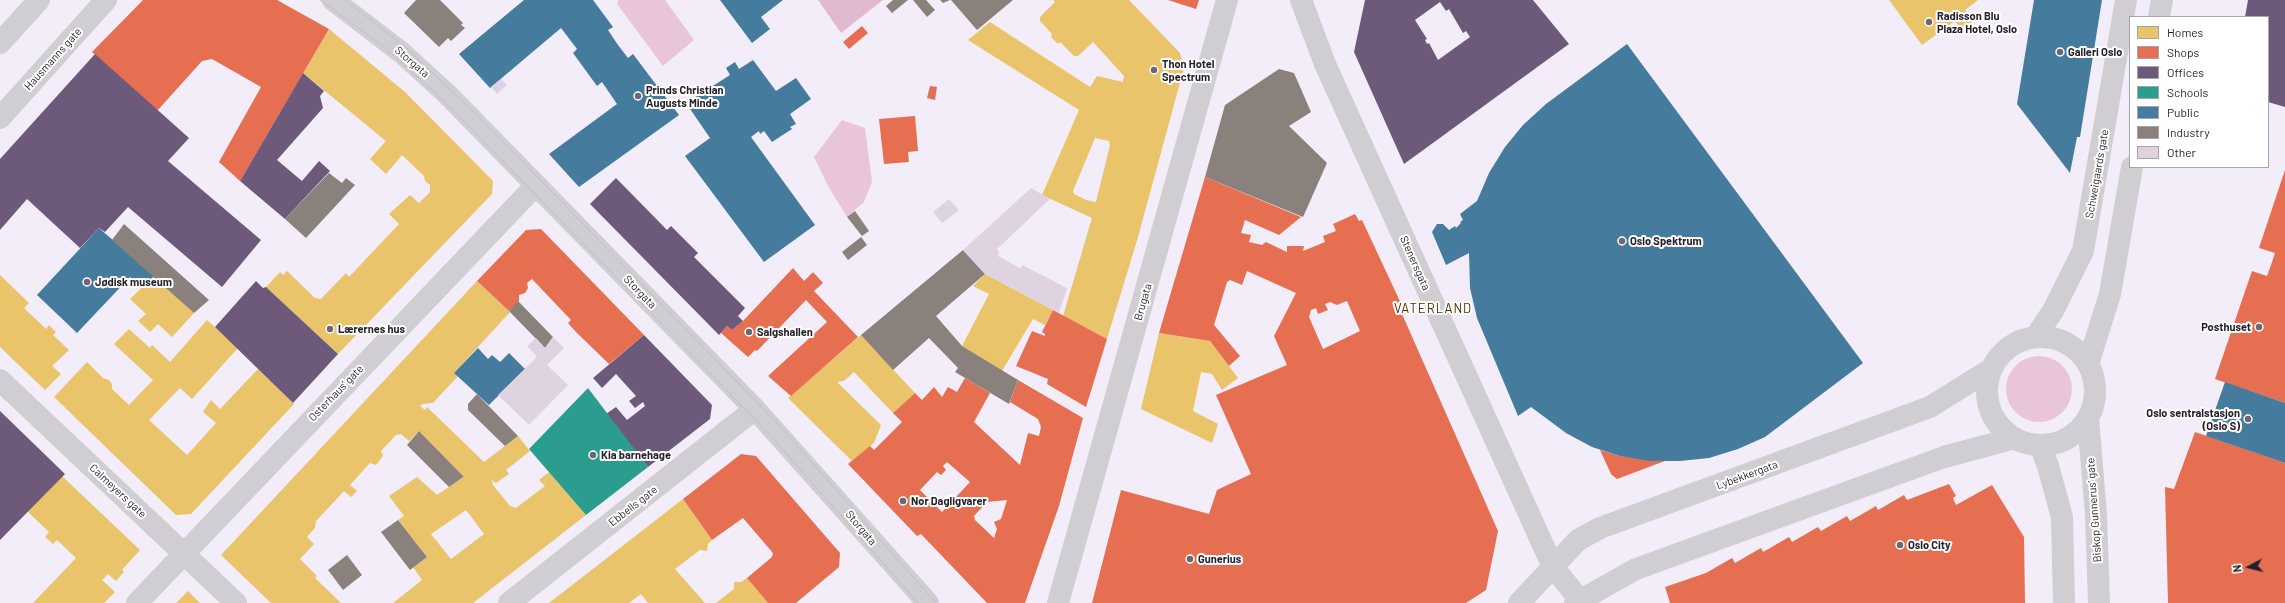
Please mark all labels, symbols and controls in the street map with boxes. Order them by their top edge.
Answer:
place label: Radisson Blu Plaza Hotel, Oslo [1937,9,2017,35]
legend [2129,16,2269,168]
marker: Radisson Blu Plaza Hotel, Oslo [1924,17,1934,27]
street label: Hausmanns gate [22,25,84,93]
text: Homes [2167,25,2203,39]
street label: Storgata [392,43,432,81]
place label: Galleri Oslo [2068,45,2122,59]
text: Shops [2167,45,2199,59]
marker: Galleri Oslo [2055,47,2065,57]
place label: Thon Hotel Spectrum [1162,57,1214,83]
marker: Thon Hotel Spectrum [1149,65,1159,75]
text: Offices [2167,65,2204,79]
place label: Prinds Christian Augusts Minde [646,83,724,109]
text: Schools [2167,85,2208,99]
marker: Prinds Christian Augusts Minde [633,91,643,101]
text: Public [2167,105,2199,119]
text: Industry [2167,125,2210,139]
street label: Schweigaards gate [2083,128,2111,220]
text: Other [2167,145,2196,159]
street label: Stenersgata [1397,234,1433,292]
place label: Oslo Spektrum [1630,234,1702,248]
marker: Oslo Spektrum [1617,236,1627,246]
street label: Storgata [621,273,659,311]
place label: Jødisk museum [95,275,172,289]
marker: Jødisk museum [82,277,92,287]
street label: Brugata [1131,282,1155,322]
district label: VATERLAND [1394,301,1472,317]
place label: Posthuset [2201,320,2251,334]
place label: Lærernes hus [338,322,405,336]
marker: Posthuset [2254,322,2264,332]
marker: Lærernes hus [325,324,335,334]
place label: Salgshallen [757,325,813,339]
marker: Salgshallen [744,327,754,337]
street label: Osterhaus’ gate [306,362,366,424]
place label: Oslo sentralstasjon (Oslo S) [2146,406,2240,432]
marker: Oslo sentralstasjon (Oslo S) [2243,414,2253,424]
place label: Kia barnehage [601,448,671,462]
marker: Kia barnehage [588,450,598,460]
street label: Biskop Gunnerus’ gate [2084,457,2104,563]
street label: Lybekkergata [1714,458,1780,492]
street label: Calmeyers gate [87,461,149,521]
street label: Ebbells gate [606,483,660,529]
place label: Nor Dagligvarer [911,494,987,508]
marker: Nor Dagligvarer [898,496,908,506]
street label: Storgata [843,508,879,548]
place label: Oslo City [1908,538,1951,552]
marker: Oslo City [1895,540,1905,550]
north arrow [2229,547,2269,587]
place label: Gunerius [1198,552,1241,566]
marker: Gunerius [1185,554,1195,564]
text: N [2230,564,2243,573]

